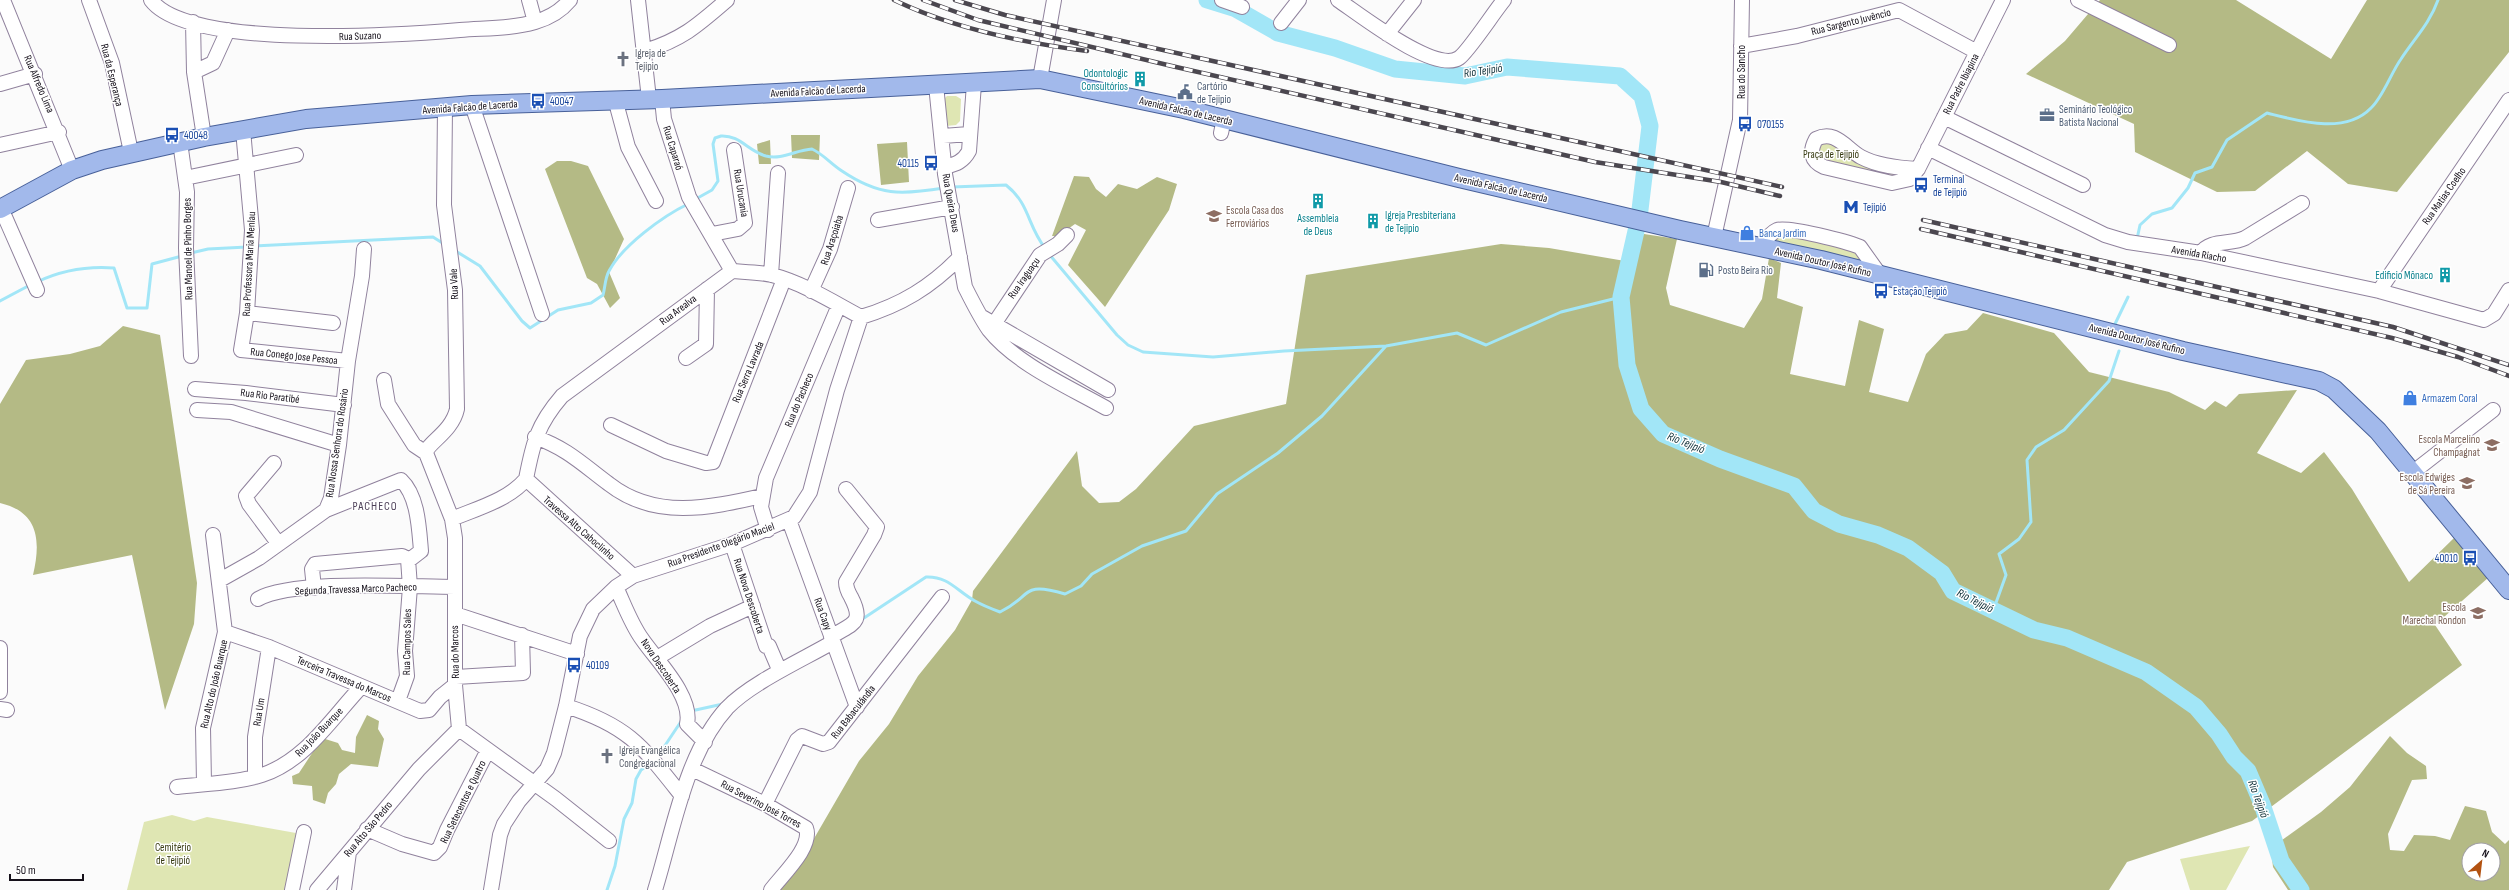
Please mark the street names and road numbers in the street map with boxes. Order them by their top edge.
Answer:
street label: Rua Sargento Juvêncio [1810,6,1893,38]
street label: Rua Suzano [339,29,382,43]
street label: Rua da Esperança [98,42,126,108]
street label: Rua do Sancho [1735,45,1748,99]
street label: Rua Padre Ibiapina [1940,51,1982,117]
street label: Rua Alfredo Lima [21,53,57,115]
street label: Avenida Falcão de Lacerda [769,82,866,100]
street label: Avenida Falcão de Lacerda [1137,94,1234,128]
street label: Avenida Falcão de Lacerda [421,97,518,117]
street label: Rua Caparaó [660,124,686,172]
street label: Rua Matias Coelho [2419,164,2469,227]
street label: Rua Urucania [731,168,751,218]
street label: Avenida Falcão de Lacerda [1452,171,1549,205]
street label: Rua Queira Deus [939,173,963,233]
street label: Rua Manoel de Pinho Borges [181,198,195,300]
street label: Rua Professora Maria Menlau [240,211,258,317]
street label: Rua Araçoiaba [818,213,846,267]
street label: Avenida Riacho [2170,243,2228,265]
street label: Avenida Doutor José Rufino [1773,244,1873,280]
street label: Rua Iraguaçu [1005,255,1043,301]
street label: Rua Vale [447,268,461,300]
street label: Rua Arealva [657,292,699,328]
street label: Avenida Doutor José Rufino [2087,321,2187,357]
street label: Rua Serra Lavrada [729,339,767,405]
street label: Rua Conego Jose Pessoa [250,345,338,367]
street label: Rua do Pacheco [782,370,816,429]
street label: Rua Rio Paratibé [240,386,300,406]
street label: Rua Nossa Senhora do Rosário [323,387,351,498]
street label: Travessa Alto Caboclinho [540,493,618,563]
street label: Rua Presidente Olegário Maciel [666,520,776,570]
street label: Rua Nova Descoberta [731,557,767,635]
street label: Segunda Travessa Marco Pacheco [295,580,418,598]
street label: Rua Capy [811,596,835,633]
street label: Rua Campos Sales [400,609,414,675]
street label: Rua do Marcos [448,625,462,679]
street label: Nova Descoberta [638,636,684,696]
street label: Rua Alto do João Buarque [197,638,231,730]
street label: Terceira Travessa do Marcos [295,653,393,705]
street label: Rua Babaculândia [828,683,878,741]
street label: Rua Um [250,697,268,727]
street label: Rua João Buarque [292,705,346,759]
street label: Rua Setecentos e Quatro [437,758,489,846]
street label: Rua Severino José Torres [719,777,804,831]
street label: Rua Alto São Pedro [341,798,395,859]

